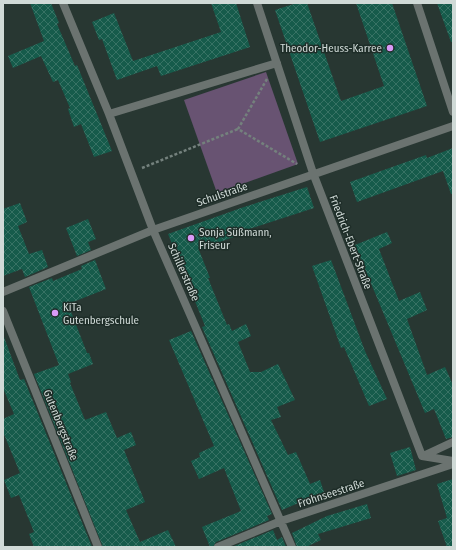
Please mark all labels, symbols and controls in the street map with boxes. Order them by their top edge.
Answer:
place label: Theodor-Heuss-Karree [280,42,382,55]
marker: Theodor-Heuss-Karree [385,43,395,53]
street label: Schulstraße [195,180,249,209]
street label: Friedrich-Ebert-Straße [327,193,374,291]
place label: Sonja Süßmann, Friseur [199,226,272,252]
marker: Sonja Süßmann, Friseur [186,233,196,243]
street label: Schillerstraße [165,241,202,303]
place label: KiTa Gutenbergschule [63,301,139,327]
marker: KiTa Gutenbergschule [50,308,60,318]
street label: Gutenbergstraße [40,388,81,463]
street label: Frohnseestraße [296,477,366,510]

